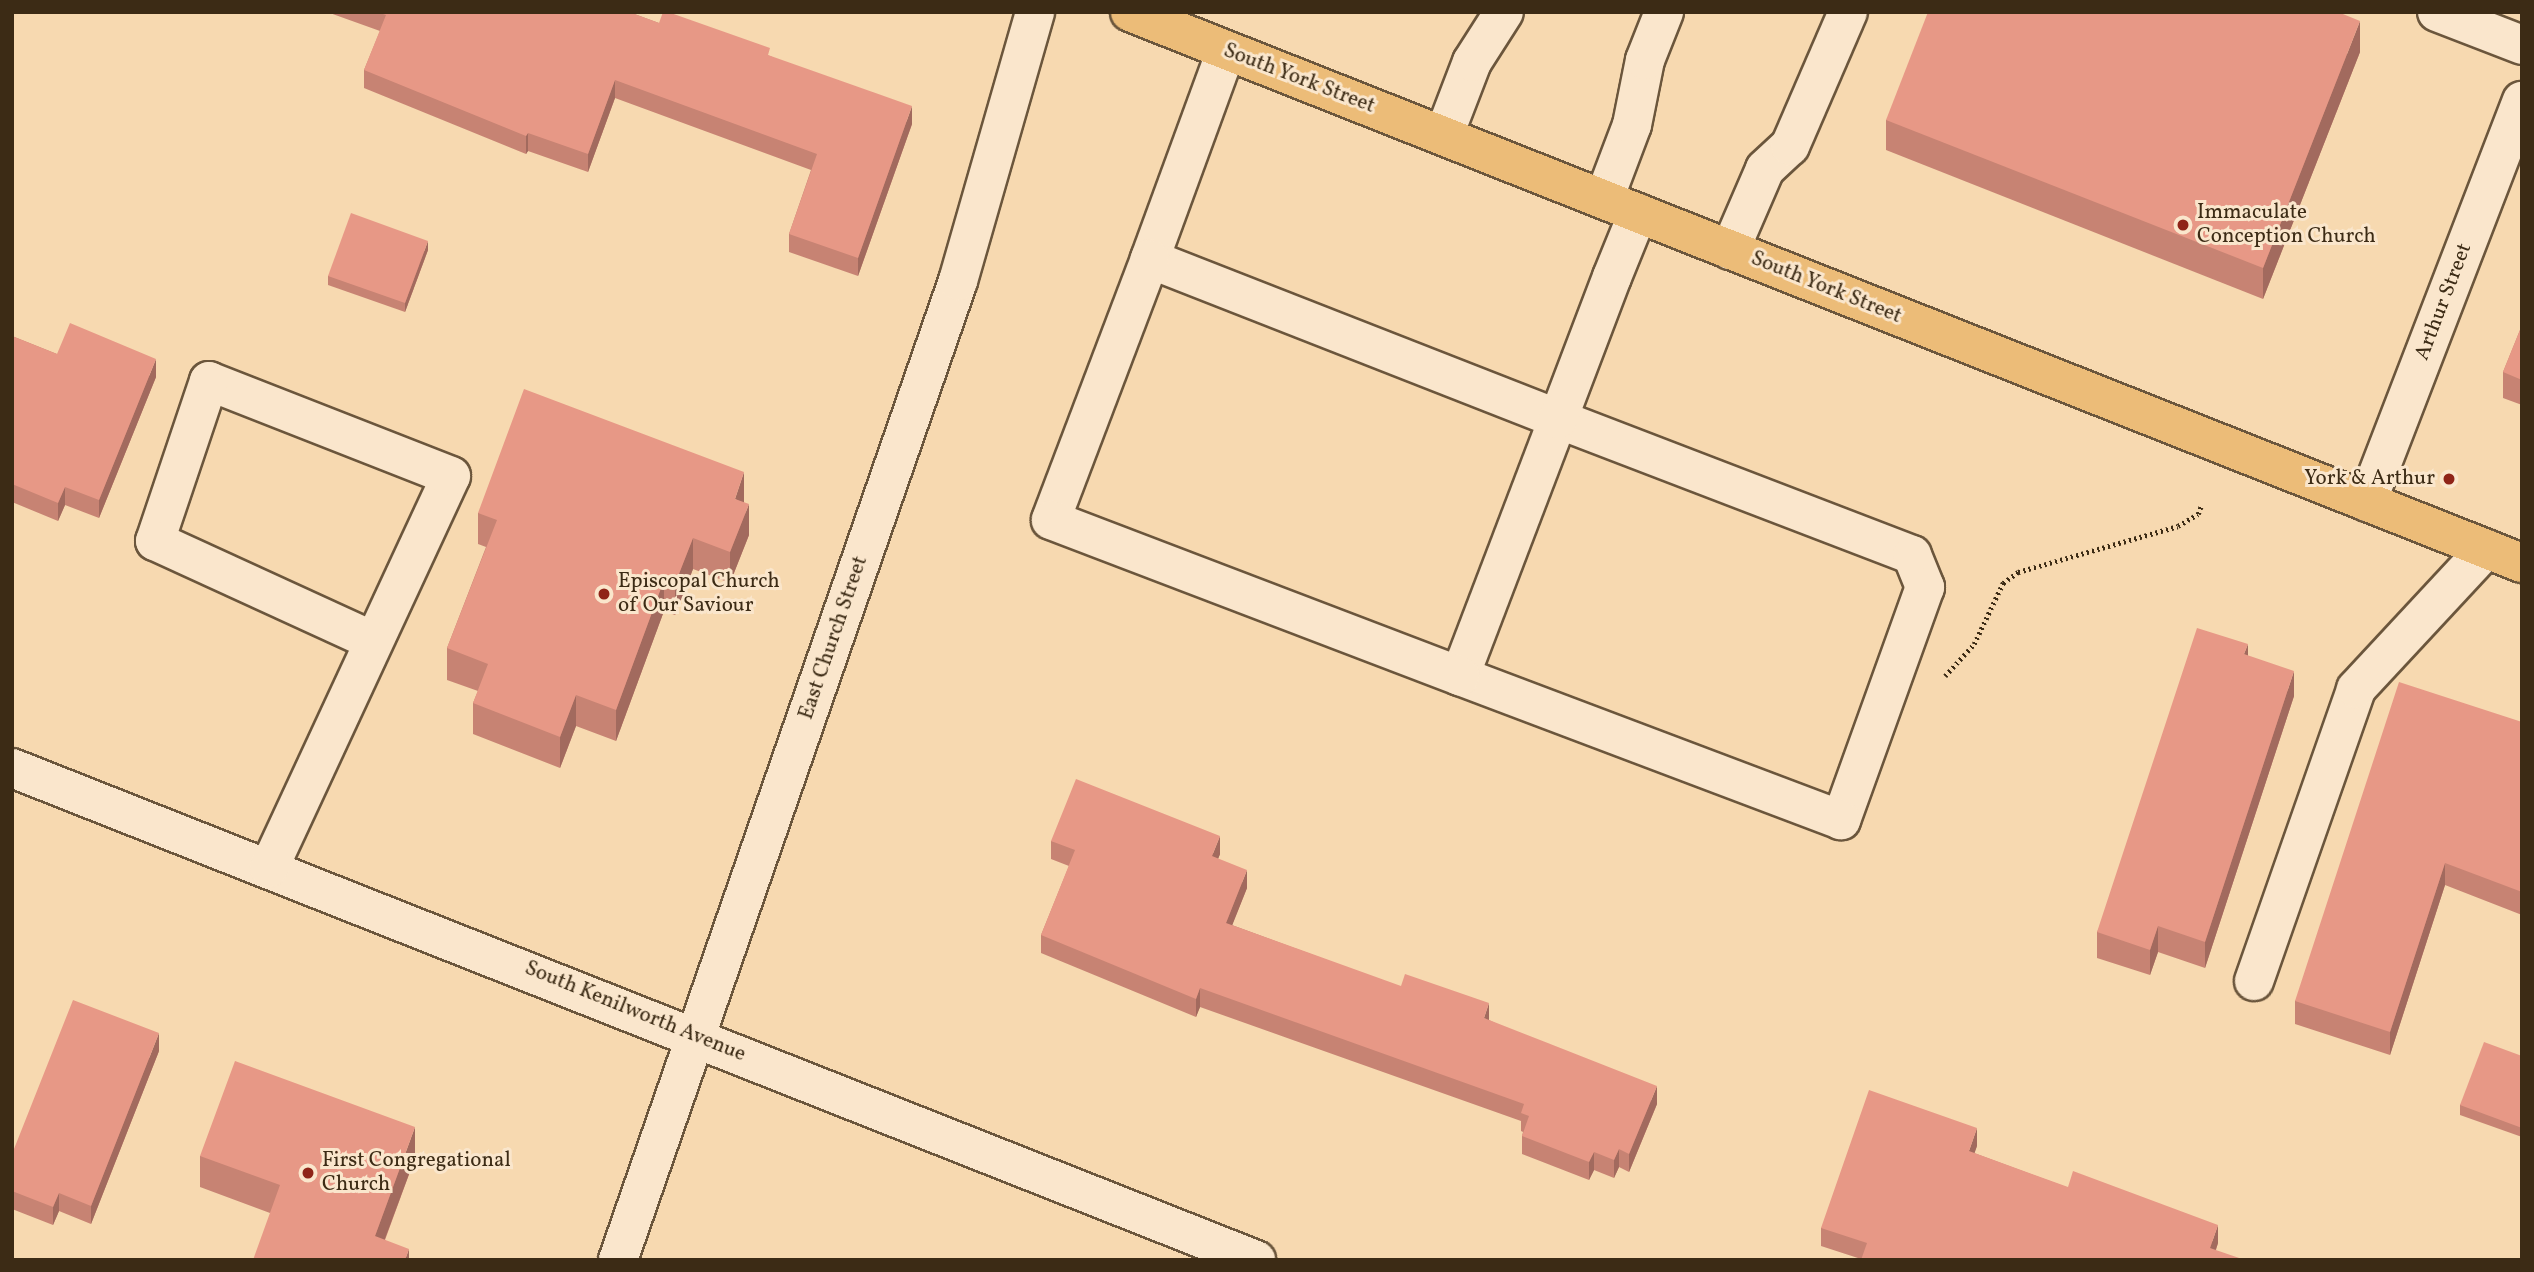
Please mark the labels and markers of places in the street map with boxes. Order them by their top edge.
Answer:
place label: Immaculate Conception Church [2197,200,2376,250]
marker: Immaculate Conception Church [2175,217,2191,233]
place label: York & Arthur [2304,466,2435,492]
marker: York & Arthur [2441,471,2457,487]
place label: Episcopal Church of Our Saviour [618,569,780,619]
marker: Episcopal Church of Our Saviour [596,586,612,602]
place label: First Congregational Church [322,1148,511,1198]
marker: First Congregational Church [300,1165,316,1181]

